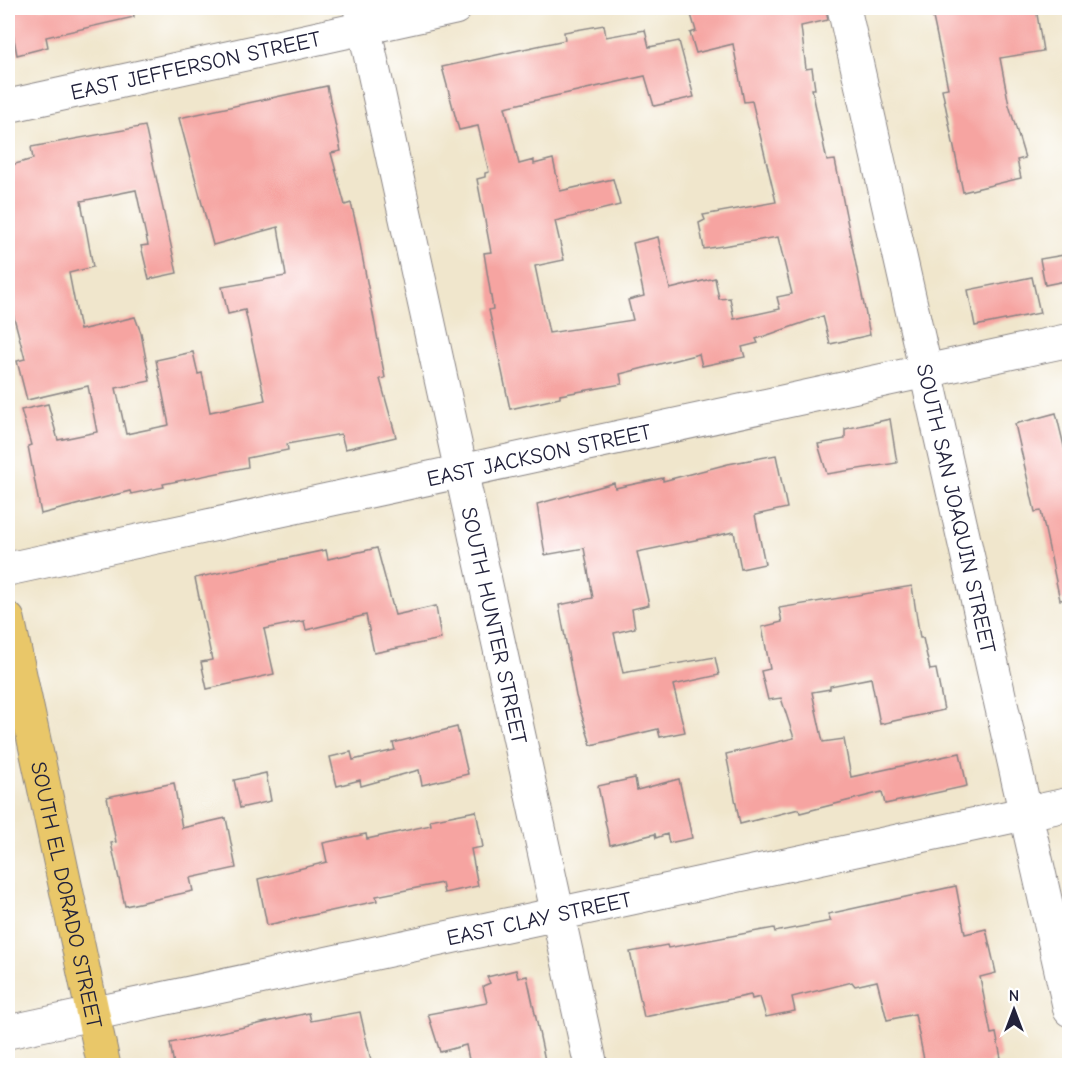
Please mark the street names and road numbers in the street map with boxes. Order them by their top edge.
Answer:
street label: EAST JEFFERSON STREET [68,26,324,106]
street label: SOUTH SAN JOAQUIN STREET [911,361,1001,656]
street label: EAST JACKSON STREET [425,419,654,492]
street label: SOUTH HUNTER STREET [455,505,532,747]
street label: SOUTH EL DORADO STREET [25,759,108,1031]
street label: EAST CLAY STREET [444,886,634,951]

